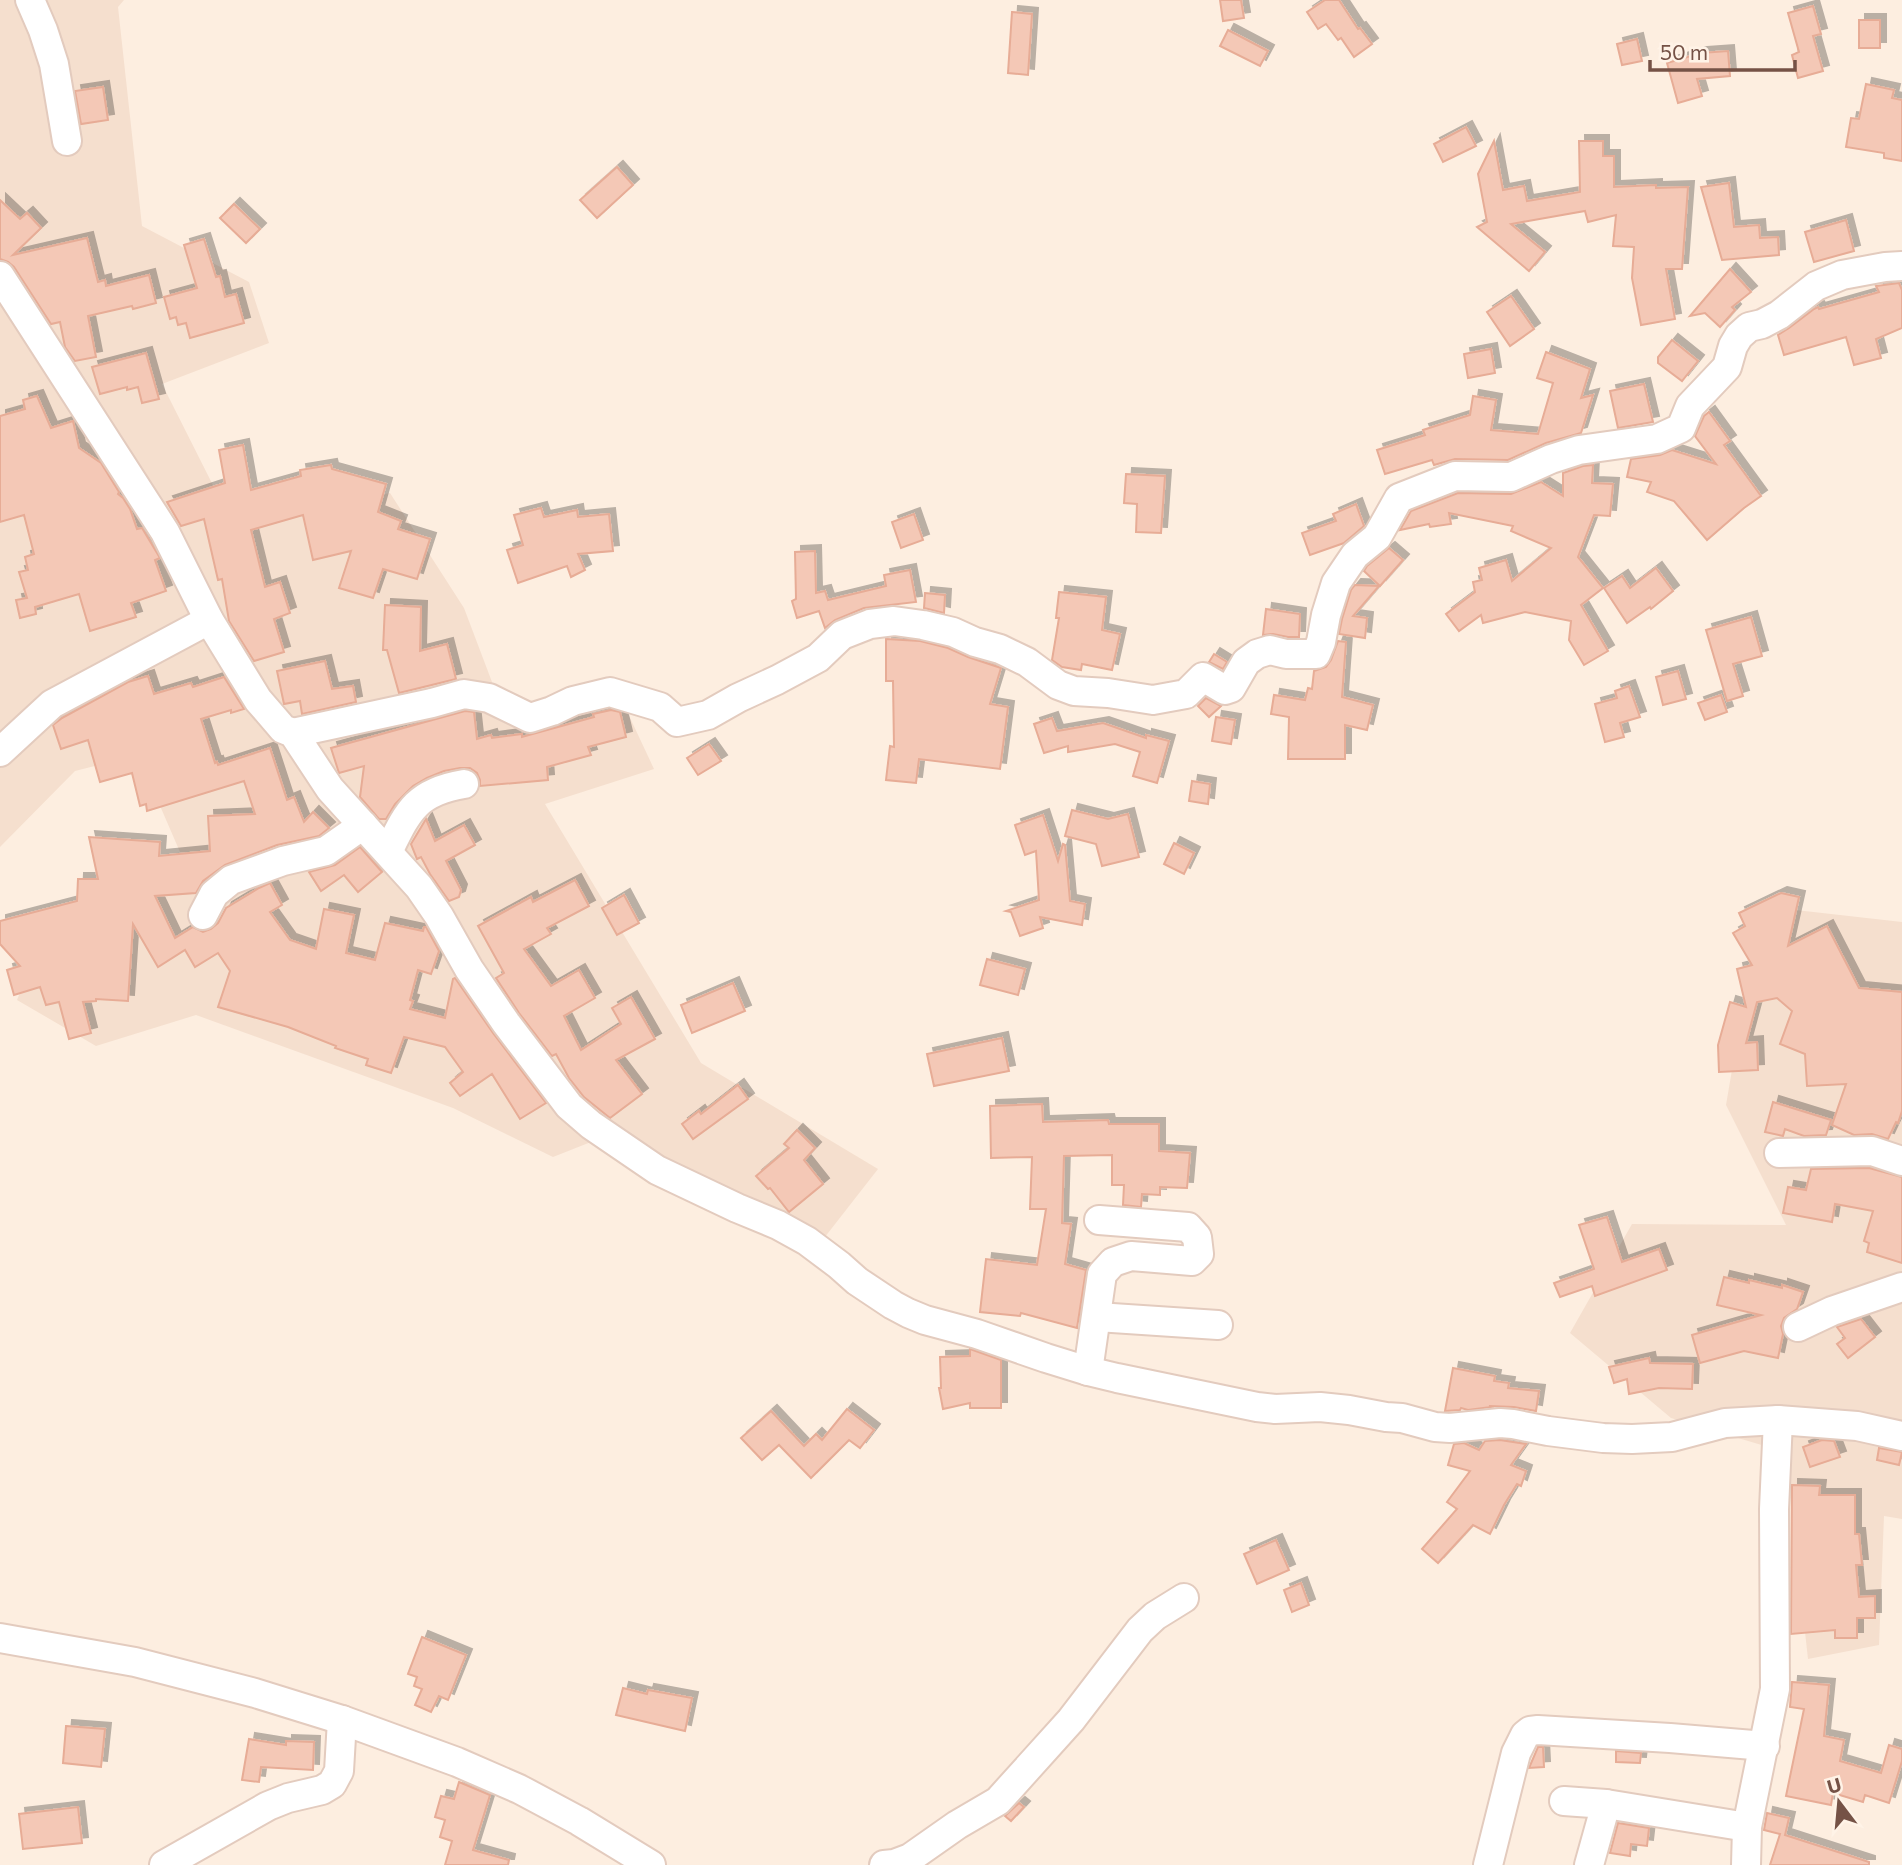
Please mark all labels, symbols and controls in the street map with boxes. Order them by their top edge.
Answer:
scale bar [1650,28,1795,72]
text: 50 m [1660,39,1708,64]
north arrow [1804,1767,1874,1837]
text: U [1824,1772,1844,1798]

